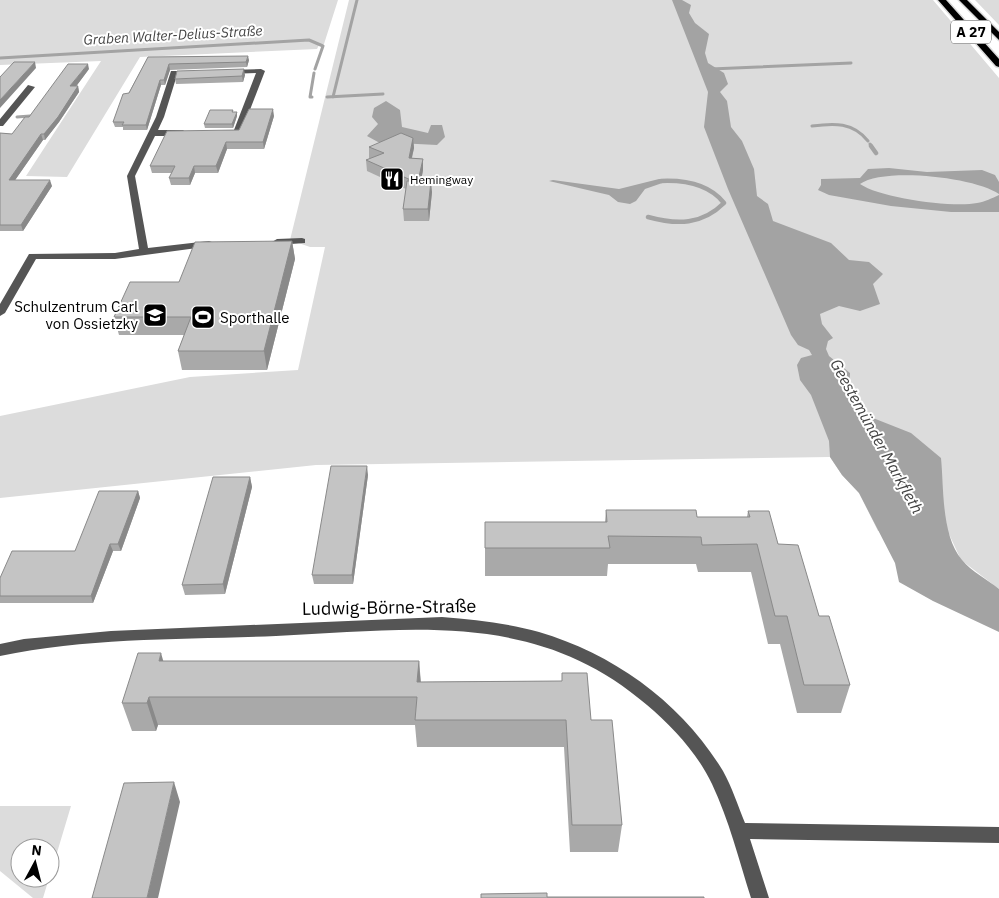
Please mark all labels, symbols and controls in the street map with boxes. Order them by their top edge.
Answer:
water label: Graben Walter-Delius-Straße [83,21,263,49]
road number: A 27 [951,21,991,44]
restaurant icon: Hemingway [379,166,405,192]
place label: Hemingway [410,172,473,187]
place label: Schulzentrum Carl von Ossietzky [14,297,139,333]
school or university icon: Schulzentrum Carl von Ossietzky [142,302,168,328]
sports icon: Sporthalle [190,304,216,330]
place label: Sporthalle [220,308,290,327]
water label: Geestemünder Markfleth [826,355,928,517]
street label: Ludwig-Börne-Straße [302,594,476,620]
north arrow [10,838,60,888]
text: N [30,841,43,860]

